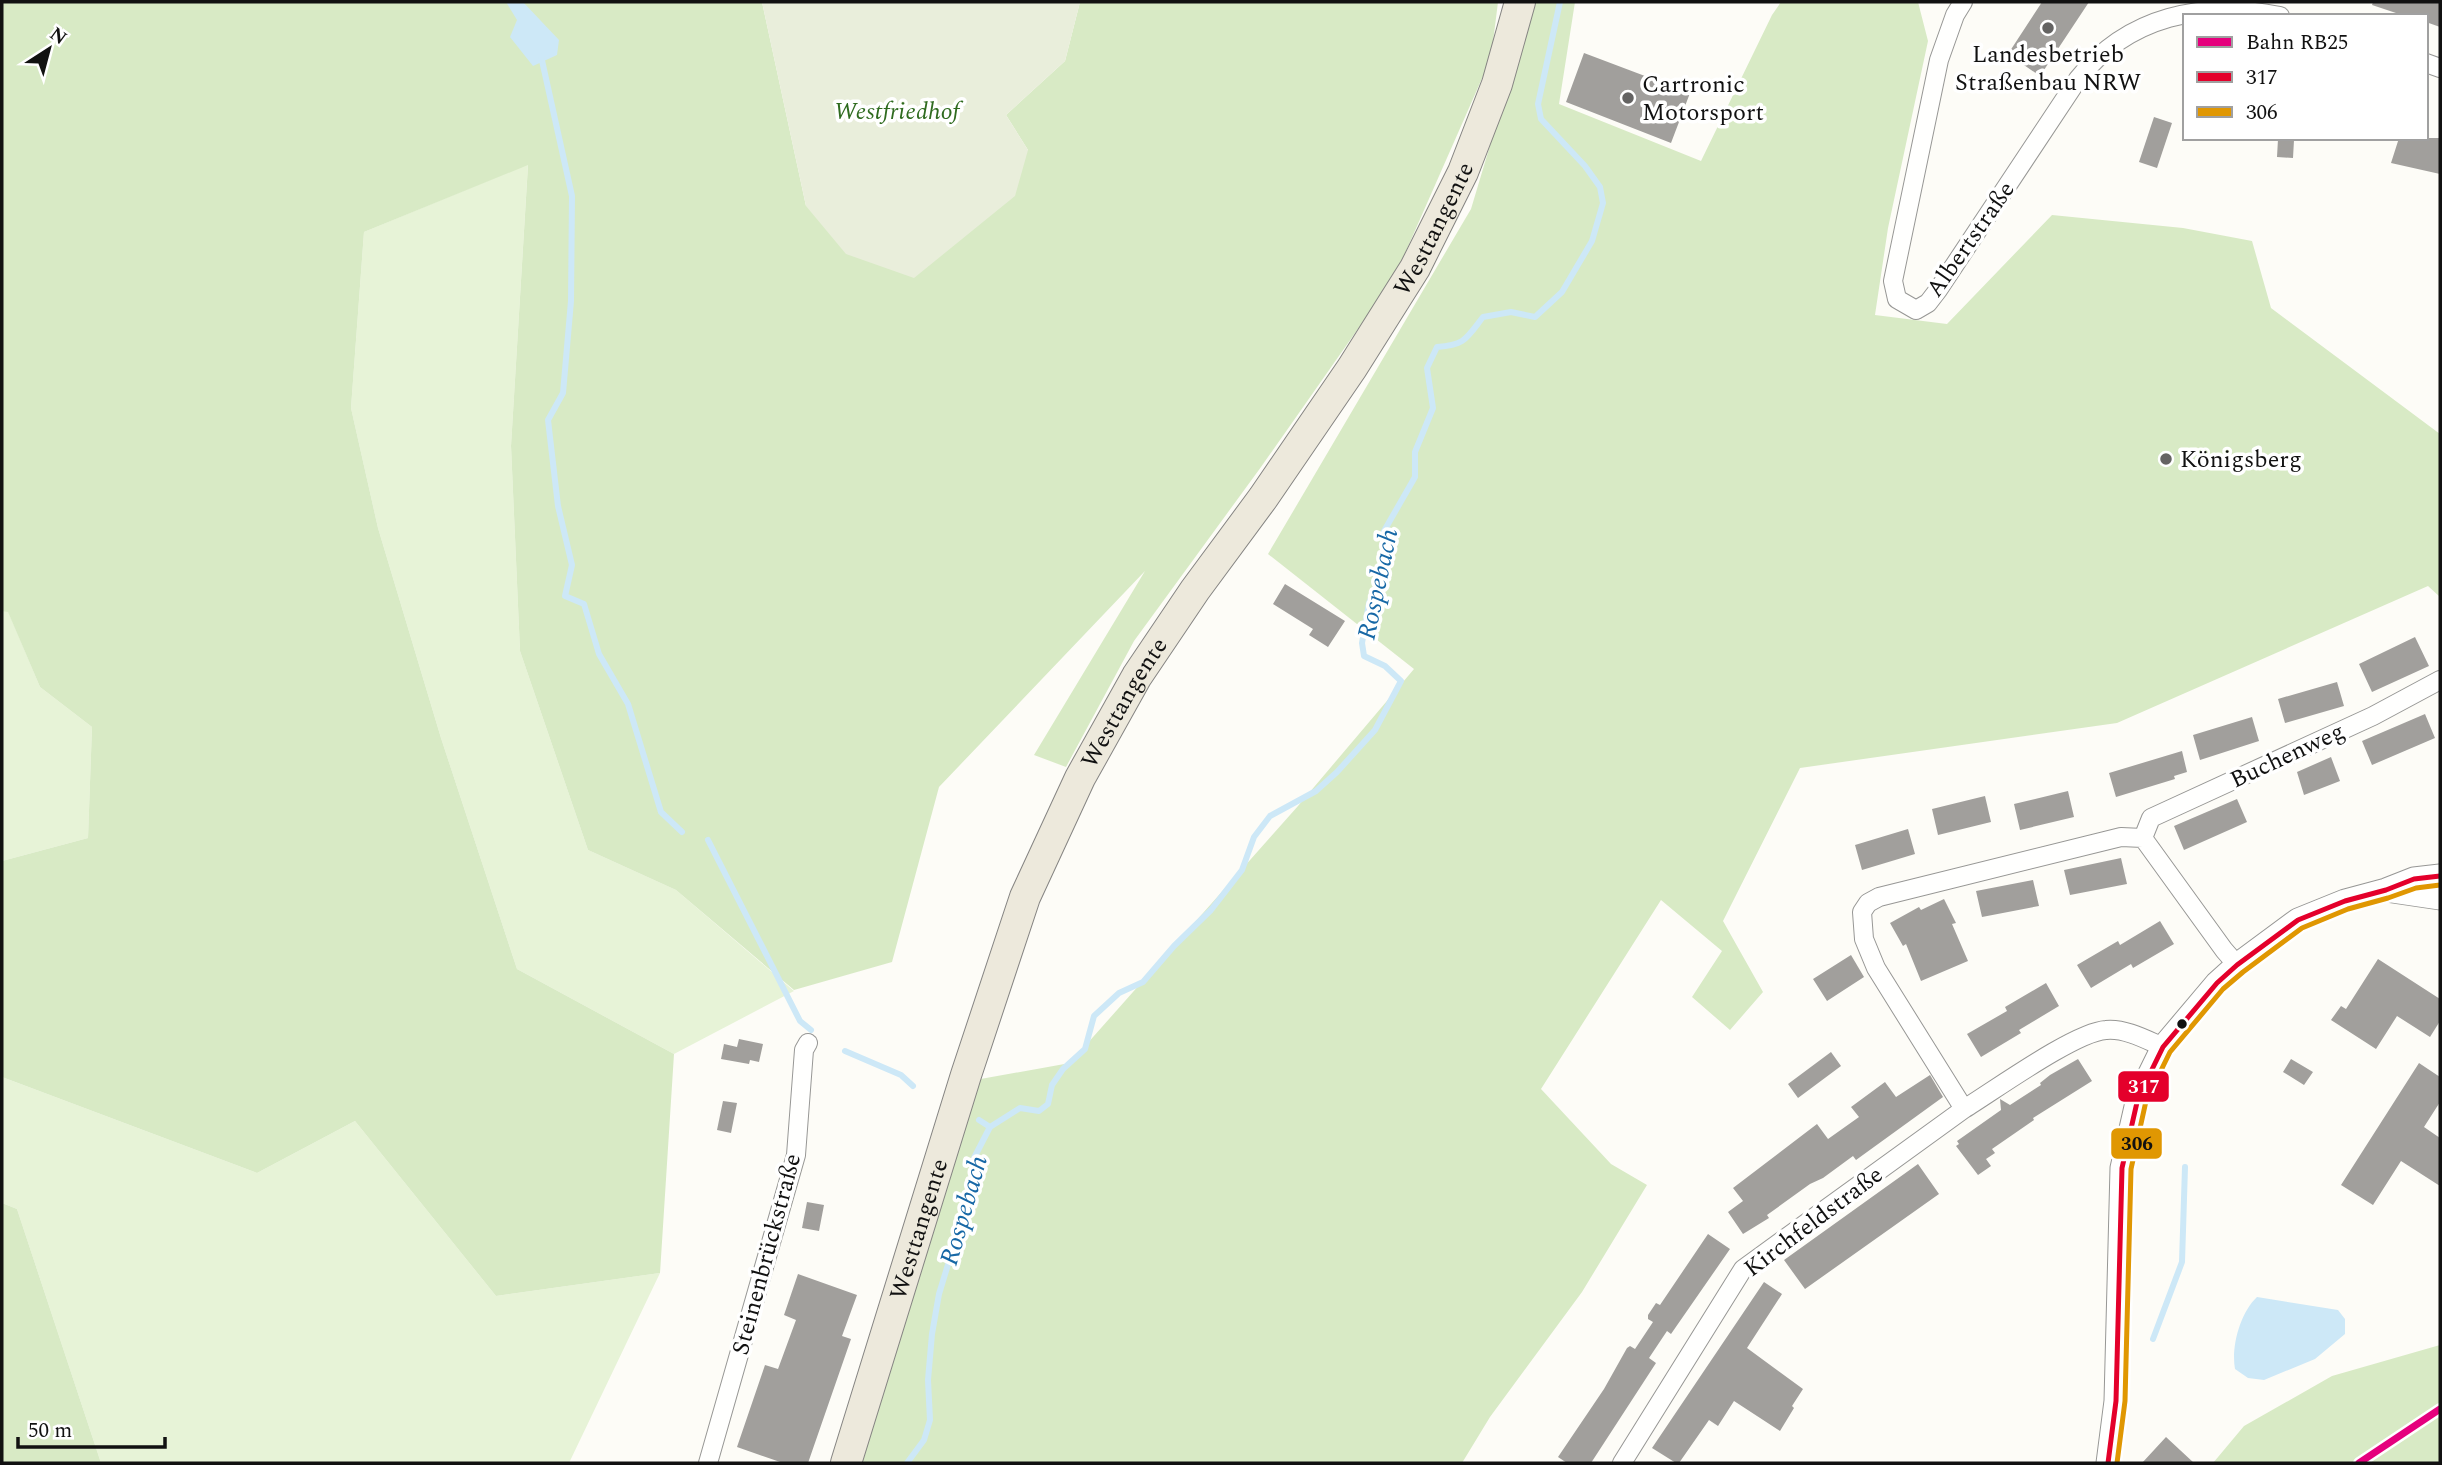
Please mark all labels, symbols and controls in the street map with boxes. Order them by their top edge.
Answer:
north arrow [14,14,84,84]
legend [2183,14,2428,140]
text: N [43,20,73,53]
marker: Landesbetrieb Straßenbau NRW [2040,20,2056,36]
text: Bahn RB25 [2246,27,2348,59]
place label: Landesbetrieb Straßenbau NRW [1955,37,2141,101]
text: 317 [2246,62,2278,94]
place label: Cartronic Motorsport [1642,67,1764,131]
marker: Cartronic Motorsport [1620,90,1636,106]
park label: Westfriedhof [834,94,964,130]
text: 306 [2246,97,2278,129]
street label: Westtangente [1385,157,1484,303]
street label: Albertstraße [1918,174,2024,305]
place label: Königsberg [2180,442,2302,478]
marker: Königsberg [2158,451,2174,467]
water label: Rospebach [1347,525,1409,644]
street label: Westtangente [1072,630,1177,775]
street label: Buchenweg [2224,714,2351,798]
unlabelled marker [2175,1017,2189,1031]
line badge: 317 [2117,1070,2170,1103]
text: 317 [2128,1073,2160,1102]
line badge: 306 [2110,1127,2163,1160]
text: 306 [2121,1130,2153,1159]
street label: Steinenbrückstraße [723,1150,811,1359]
water label: Rospebach [929,1151,999,1270]
street label: Westtangente [881,1154,958,1304]
street label: Kirchfeldstraße [1736,1157,1891,1286]
scale bar [18,1406,164,1450]
text: 50 m [28,1415,72,1447]

